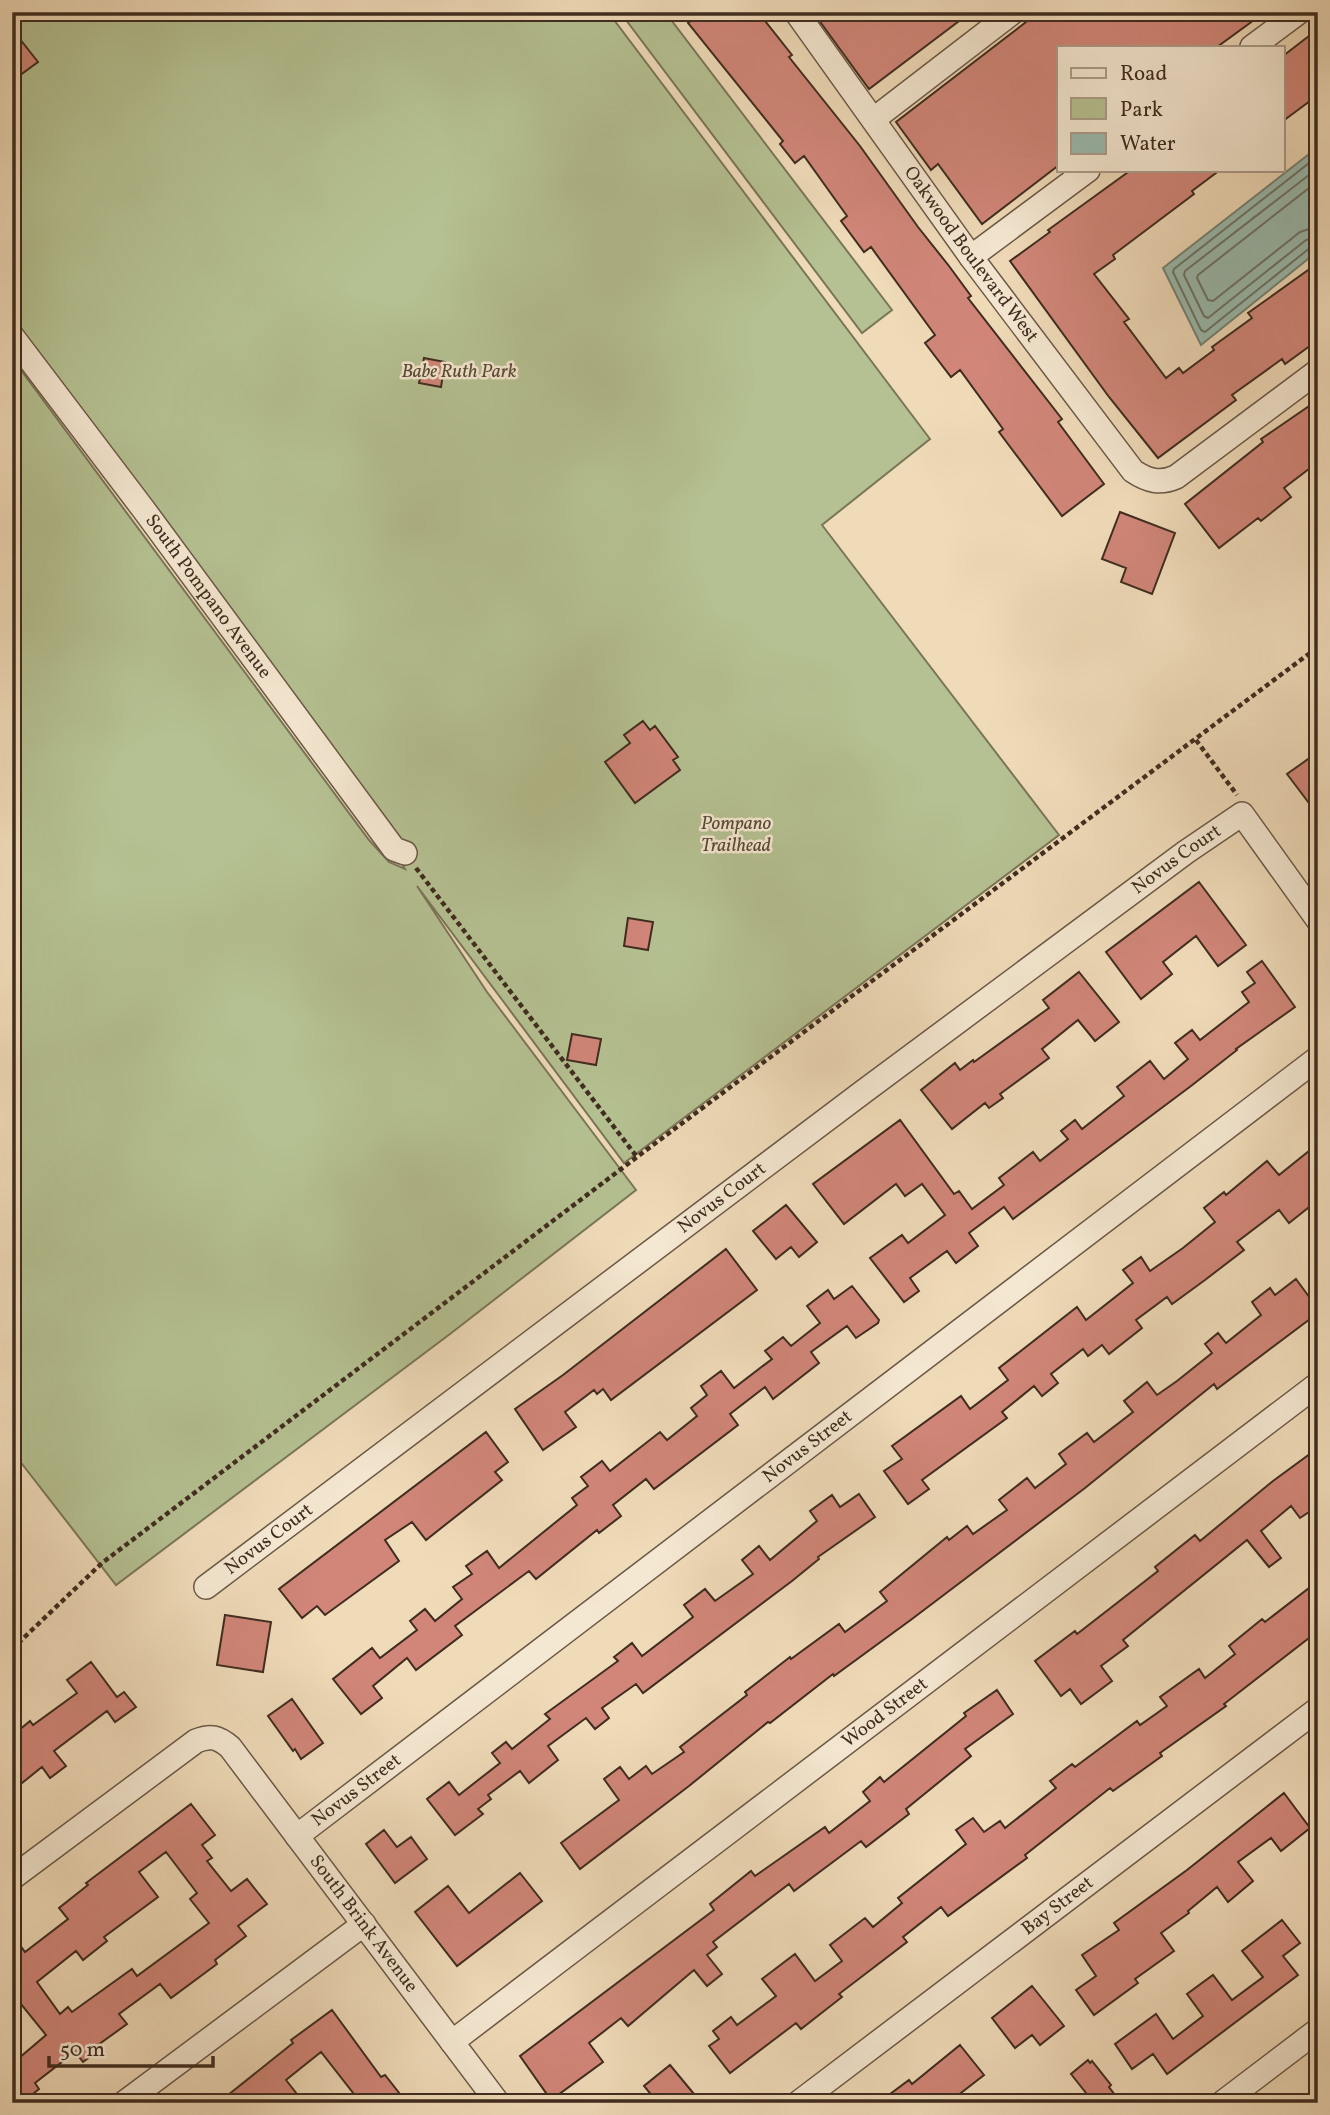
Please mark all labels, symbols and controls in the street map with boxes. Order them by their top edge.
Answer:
legend [1057,46,1284,172]
text: Road [1120,60,1167,89]
text: Park [1120,96,1163,125]
text: Water [1120,130,1176,159]
street label: Oakwood Boulevard West [897,161,1045,348]
park label: Babe Ruth Park [401,359,517,385]
street label: South Pompano Avenue [138,509,277,684]
park label: Pompano Trailhead [701,811,772,859]
street label: Novus Court [1127,818,1227,901]
street label: Novus Court [672,1156,772,1240]
street label: Novus Street [757,1404,858,1490]
street label: Novus Court [219,1497,319,1581]
street label: Wood Street [837,1671,934,1754]
street label: Novus Street [306,1748,407,1833]
street label: South Brink Avenue [303,1850,424,1998]
street label: Bay Street [1016,1870,1099,1942]
scale bar [49,2024,214,2068]
text: 50 m [60,2036,105,2065]

